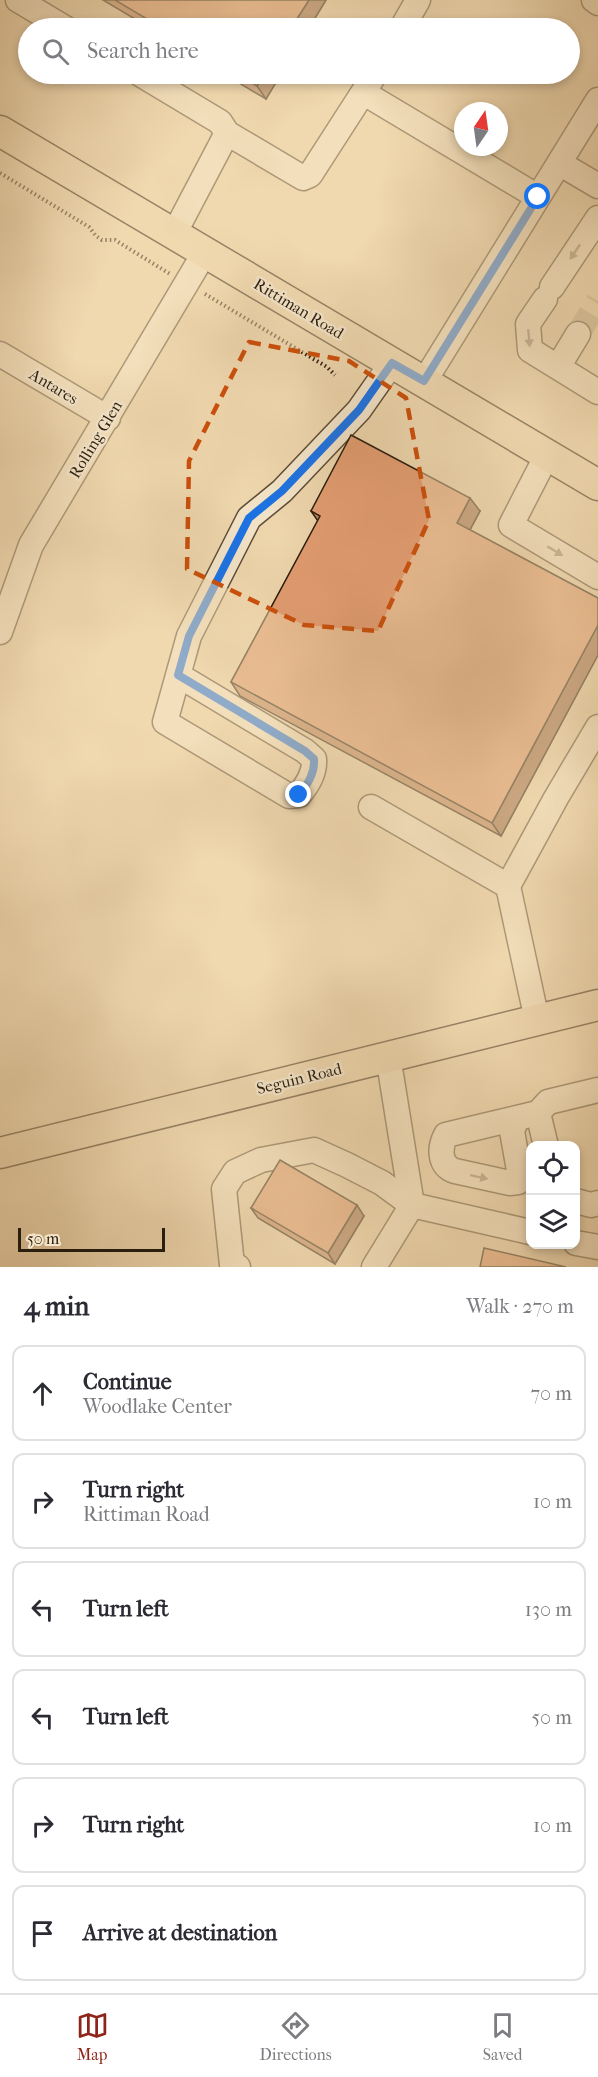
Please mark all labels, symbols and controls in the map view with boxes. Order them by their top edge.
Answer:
search box [18,18,580,84]
icon: search [39,35,72,68]
text: Search here [87,38,199,64]
north arrow [454,102,508,156]
route start [524,183,550,209]
one-way arrow [569,244,581,260]
street label: Rittiman Road [250,274,347,343]
one-way arrow [524,329,534,348]
street label: Antares [25,364,82,408]
street label: Rolling Glen [65,396,126,481]
one-way arrow [547,545,563,556]
route end [285,781,311,807]
street label: Seguin Road [255,1059,344,1098]
map controls [526,1141,580,1249]
button: locate [526,1141,580,1195]
one-way arrow [470,1172,488,1182]
button: layers [526,1195,580,1249]
scale bar [18,1225,165,1252]
text: 50 m [27,1229,59,1248]
text: 4 min [24,1291,89,1322]
text: Walk · 270 m [466,1295,574,1318]
text: Continue [83,1369,172,1395]
icon: ahead [26,1377,59,1410]
text: 70 m [530,1382,572,1405]
text: Woodlake Center [83,1395,232,1418]
text: Turn right [83,1477,184,1503]
icon: right [26,1485,59,1518]
text: 10 m [533,1490,572,1513]
text: Rittiman Road [83,1503,210,1526]
icon: left [26,1593,59,1626]
text: Turn left [83,1596,169,1622]
text: 130 m [525,1598,572,1621]
icon: left [26,1701,59,1734]
text: Turn left [83,1704,169,1730]
text: 50 m [531,1706,572,1729]
icon: right [26,1809,59,1842]
text: Turn right [83,1812,184,1838]
text: 10 m [533,1814,572,1837]
icon: arrive [26,1917,59,1950]
text: Arrive at destination [83,1920,277,1946]
tab: Map [76,2009,109,2064]
tab: Directions [260,2009,332,2064]
tab: Saved [483,2009,522,2064]

